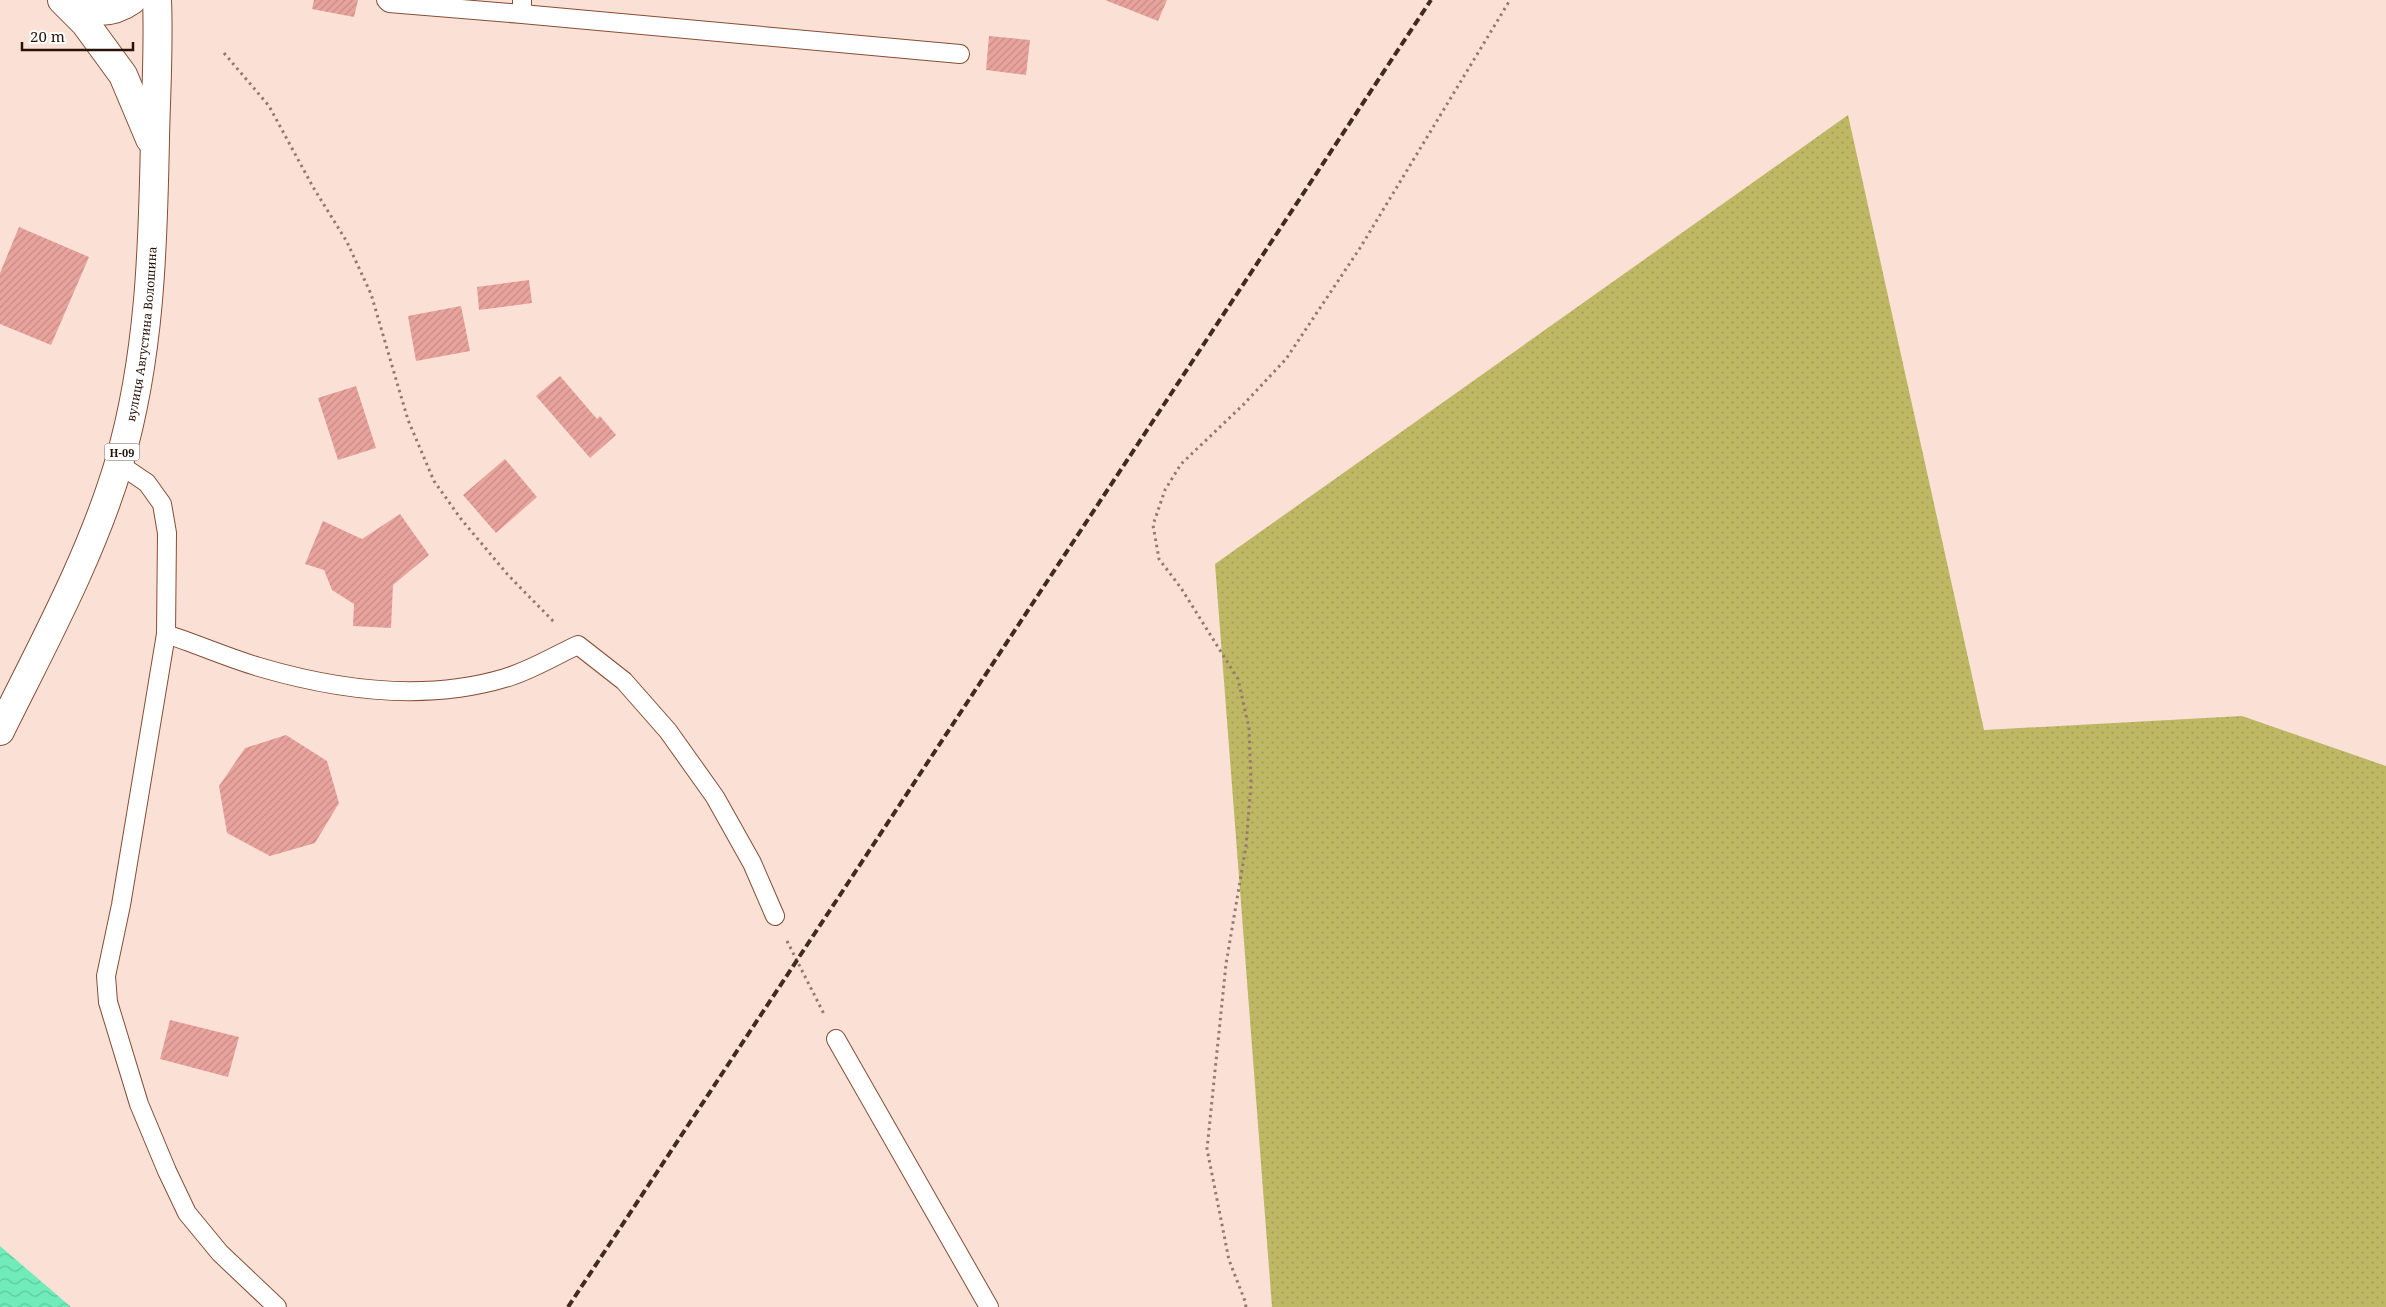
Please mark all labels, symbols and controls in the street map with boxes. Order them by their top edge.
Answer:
scale bar [22,20,134,52]
text: 20 m [30,26,65,46]
street label: вулиця Августина Волошина [122,246,160,423]
road number: Н-09 [104,444,140,461]

